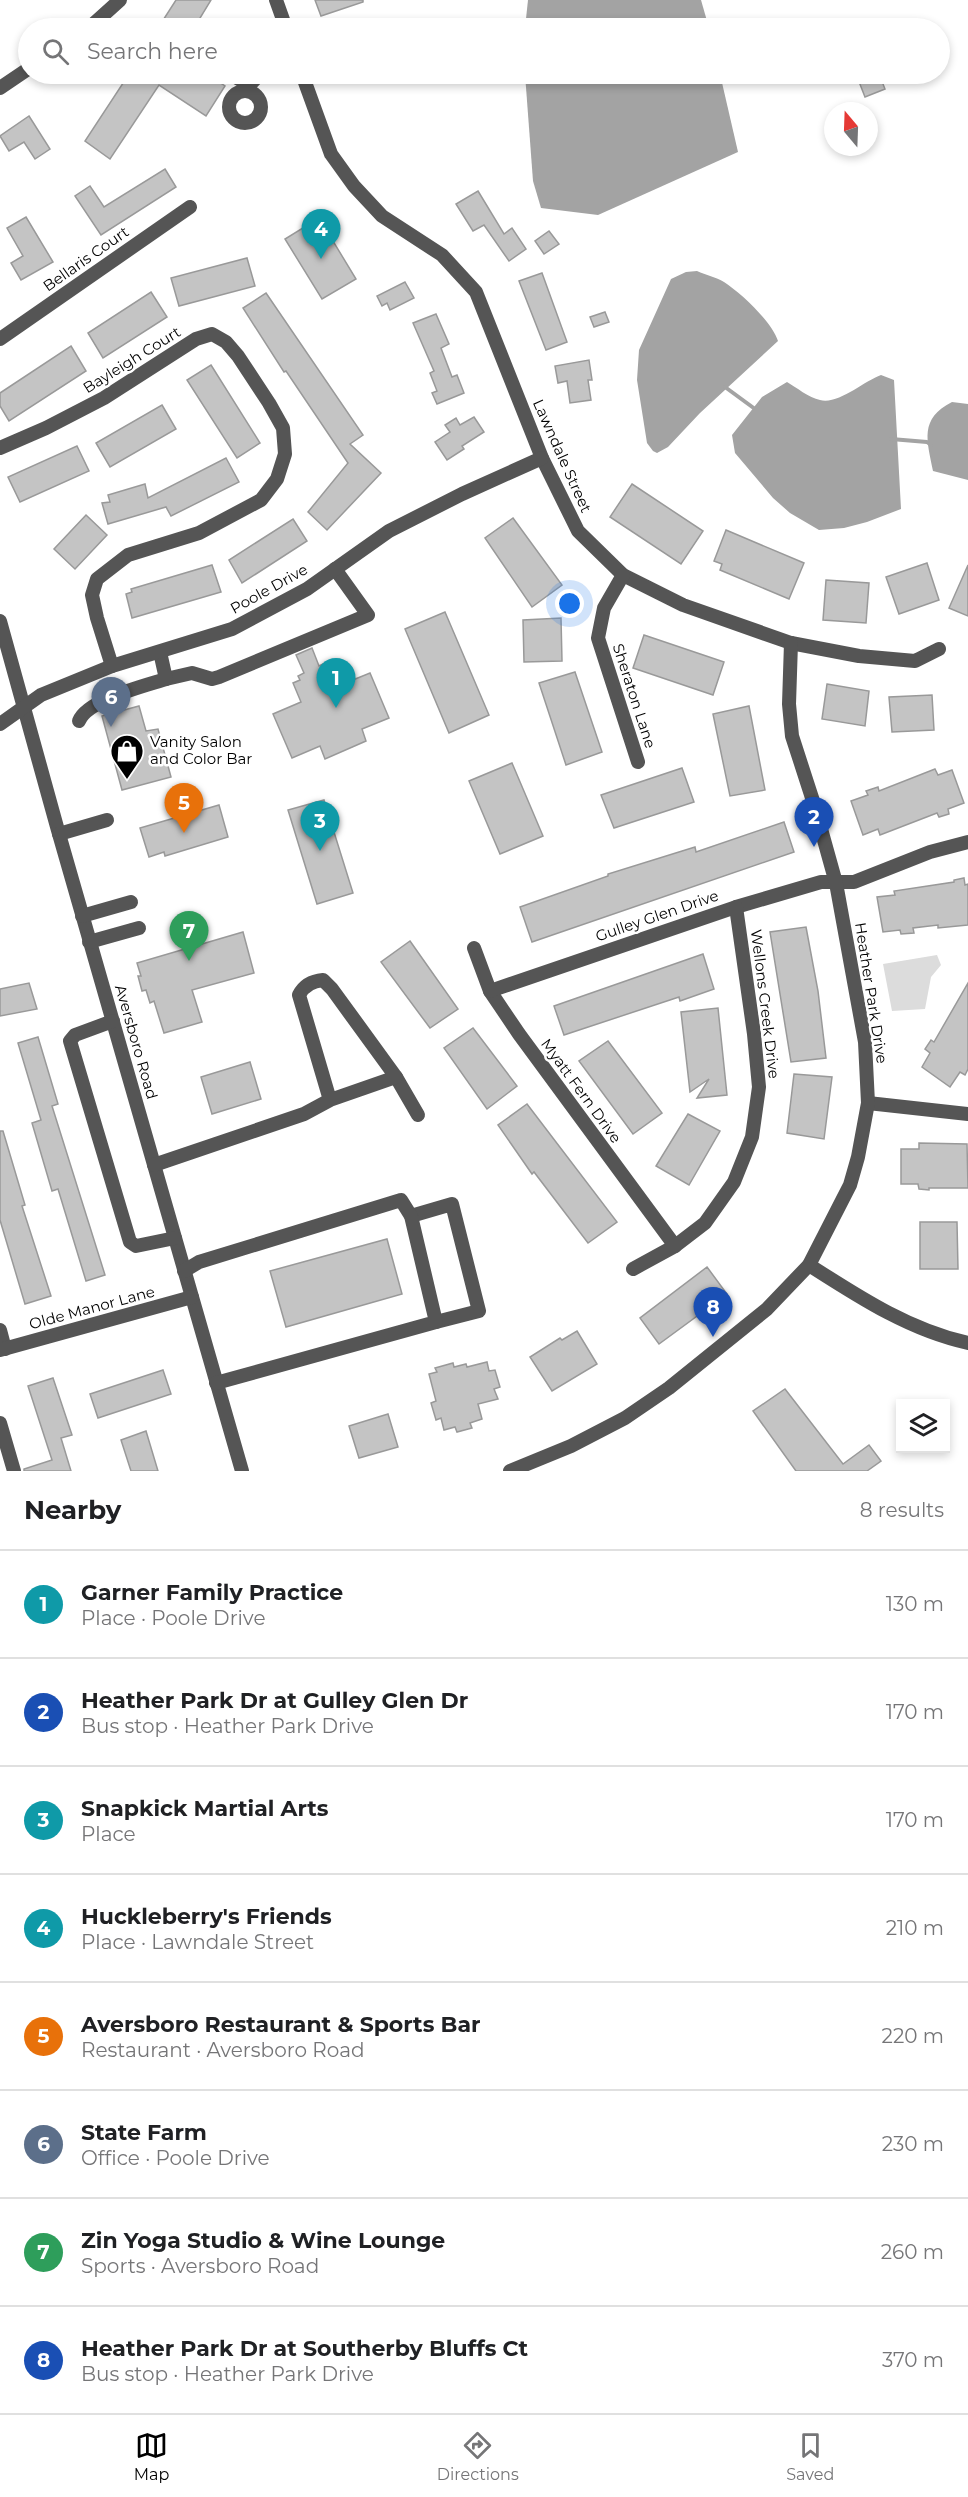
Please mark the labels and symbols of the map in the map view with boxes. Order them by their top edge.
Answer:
north arrow [824,102,878,156]
pin: 4 [302,210,340,259]
street label: Bellaris Court [39,222,132,295]
street label: Bayleigh Court [79,322,184,397]
street label: Lawndale Street [529,396,596,516]
street label: Poole Drive [227,559,311,618]
your location [555,589,584,618]
street label: Sheraton Lane [609,641,660,751]
pin: 1 [316,658,356,708]
pin: 6 [92,678,130,727]
place label: Vanity Salon and Color Bar [150,732,252,768]
shop icon: Vanity Salon and Color Bar [109,733,145,780]
pin: 5 [164,784,204,833]
pin: 2 [794,798,834,847]
pin: 3 [300,802,340,851]
street label: Gulley Glen Drive [593,886,721,945]
pin: 7 [170,912,208,961]
street label: Heather Park Drive [851,921,892,1065]
street label: Wellons Creek Drive [747,928,784,1080]
street label: Aversboro Road [111,982,162,1101]
street label: Myatt Fern Drive [537,1035,626,1147]
street label: Olde Manor Lane [27,1282,157,1333]
pin: 8 [694,1288,732,1337]

